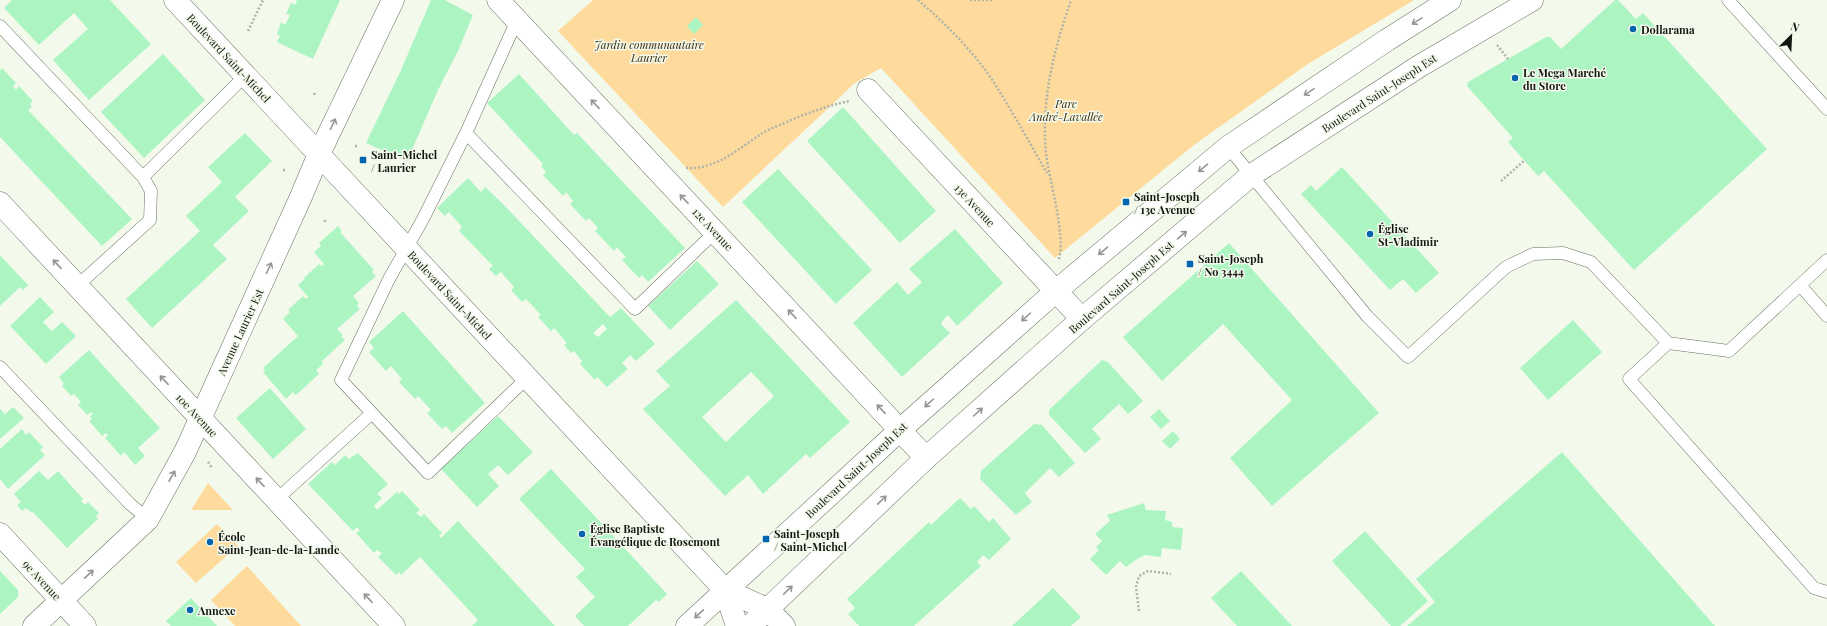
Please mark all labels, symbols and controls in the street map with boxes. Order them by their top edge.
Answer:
street label: Boulevard Saint-Michel [184,10,274,106]
north arrow [1771,16,1811,56]
one-way arrow [1411,17,1423,25]
text: N [1789,18,1802,35]
place label: Dollarama [1641,22,1695,37]
marker: Dollarama [1628,24,1638,34]
park label: Jardin communautaire Laurier [594,37,704,65]
street label: Boulevard Saint-Joseph Est [1319,50,1439,136]
place label: Le Mega Marché du Store [1523,65,1606,93]
marker: Le Mega Marché du Store [1510,73,1520,83]
one-way arrow [1303,88,1314,96]
park label: Parc André-Lavallée [1028,96,1103,124]
one-way arrow [590,99,600,109]
one-way arrow [330,118,337,130]
place label: Saint-Michel / Laurier [371,147,438,175]
marker: Saint-Michel / Laurier [358,155,368,165]
one-way arrow [1198,163,1208,172]
street label: 13e Avenue [951,180,999,230]
place label: Saint-Joseph / 13e Avenue [1134,189,1200,217]
one-way arrow [679,194,689,204]
marker: Saint-Joseph / 13e Avenue [1121,197,1131,207]
street label: 12e Avenue [689,204,737,254]
place label: Église St-Vladimir [1378,221,1439,249]
marker: Église St-Vladimir [1365,229,1375,239]
one-way arrow [1176,230,1187,239]
street label: Boulevard Saint-Joseph Est [1066,237,1177,337]
street label: Boulevard Saint-Michel [405,247,495,343]
one-way arrow [1098,247,1109,256]
place label: Saint-Joseph / No 3444 [1198,251,1264,279]
one-way arrow [52,259,61,269]
marker: Saint-Joseph / No 3444 [1185,259,1195,269]
one-way arrow [266,263,273,275]
street label: Avenue Laurier Est [213,286,267,379]
one-way arrow [787,309,797,319]
one-way arrow [1021,313,1032,322]
one-way arrow [160,375,169,385]
street label: 10e Avenue [173,390,222,441]
one-way arrow [924,399,934,408]
one-way arrow [876,404,886,414]
one-way arrow [973,407,983,417]
street label: Boulevard Saint-Joseph Est [802,419,910,521]
one-way arrow [169,470,176,482]
one-way arrow [255,477,264,487]
one-way arrow [877,495,887,505]
place label: Église Baptiste Évangélique de Rosemont [590,521,720,549]
place label: Saint-Joseph / Saint-Michel [774,526,847,554]
place label: École Saint-Jean-de-la-Lande [218,529,340,557]
marker: Église Baptiste Évangélique de Rosemont [577,529,587,539]
marker: Saint-Joseph / Saint-Michel [761,534,771,544]
marker: École Saint-Jean-de-la-Lande [205,537,215,547]
street label: 9e Avenue [20,557,65,604]
one-way arrow [84,570,94,579]
one-way arrow [783,585,793,594]
one-way arrow [363,592,372,603]
place label: Annexe [197,603,236,618]
marker: Annexe [185,605,195,615]
one-way arrow [694,610,704,619]

